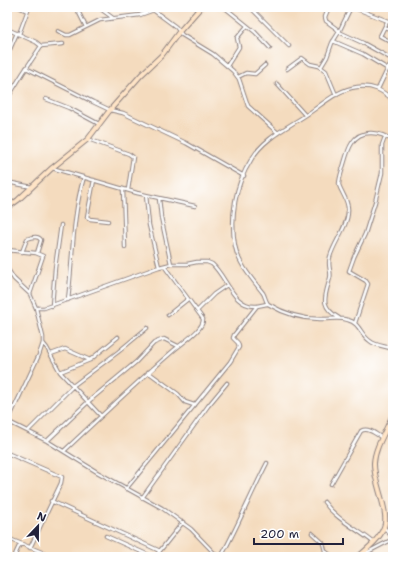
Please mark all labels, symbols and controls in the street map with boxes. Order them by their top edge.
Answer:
north arrow [18,506,58,546]
text: N [35,509,49,526]
scale bar [254,520,343,546]
text: 200 m [260,526,299,542]

